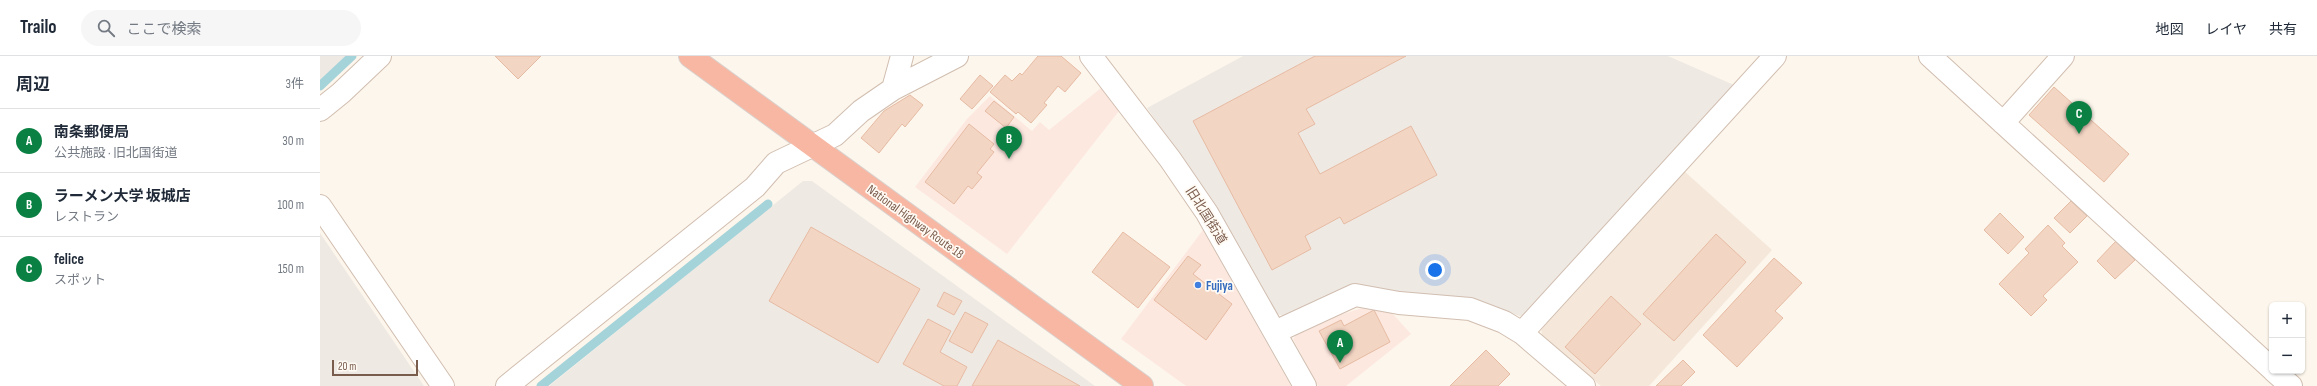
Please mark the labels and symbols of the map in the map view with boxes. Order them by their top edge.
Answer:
pin: C [2066,101,2092,134]
pin: B [996,126,1022,159]
street label: National Highway Route 18 [864,181,967,262]
street label: 旧北国街道 [1182,184,1230,247]
your location [1425,260,1445,280]
place label: Fujiya [1206,278,1233,294]
marker: Fujiya [1193,280,1203,290]
pin: A [1327,330,1353,363]
scale bar [332,358,418,377]

